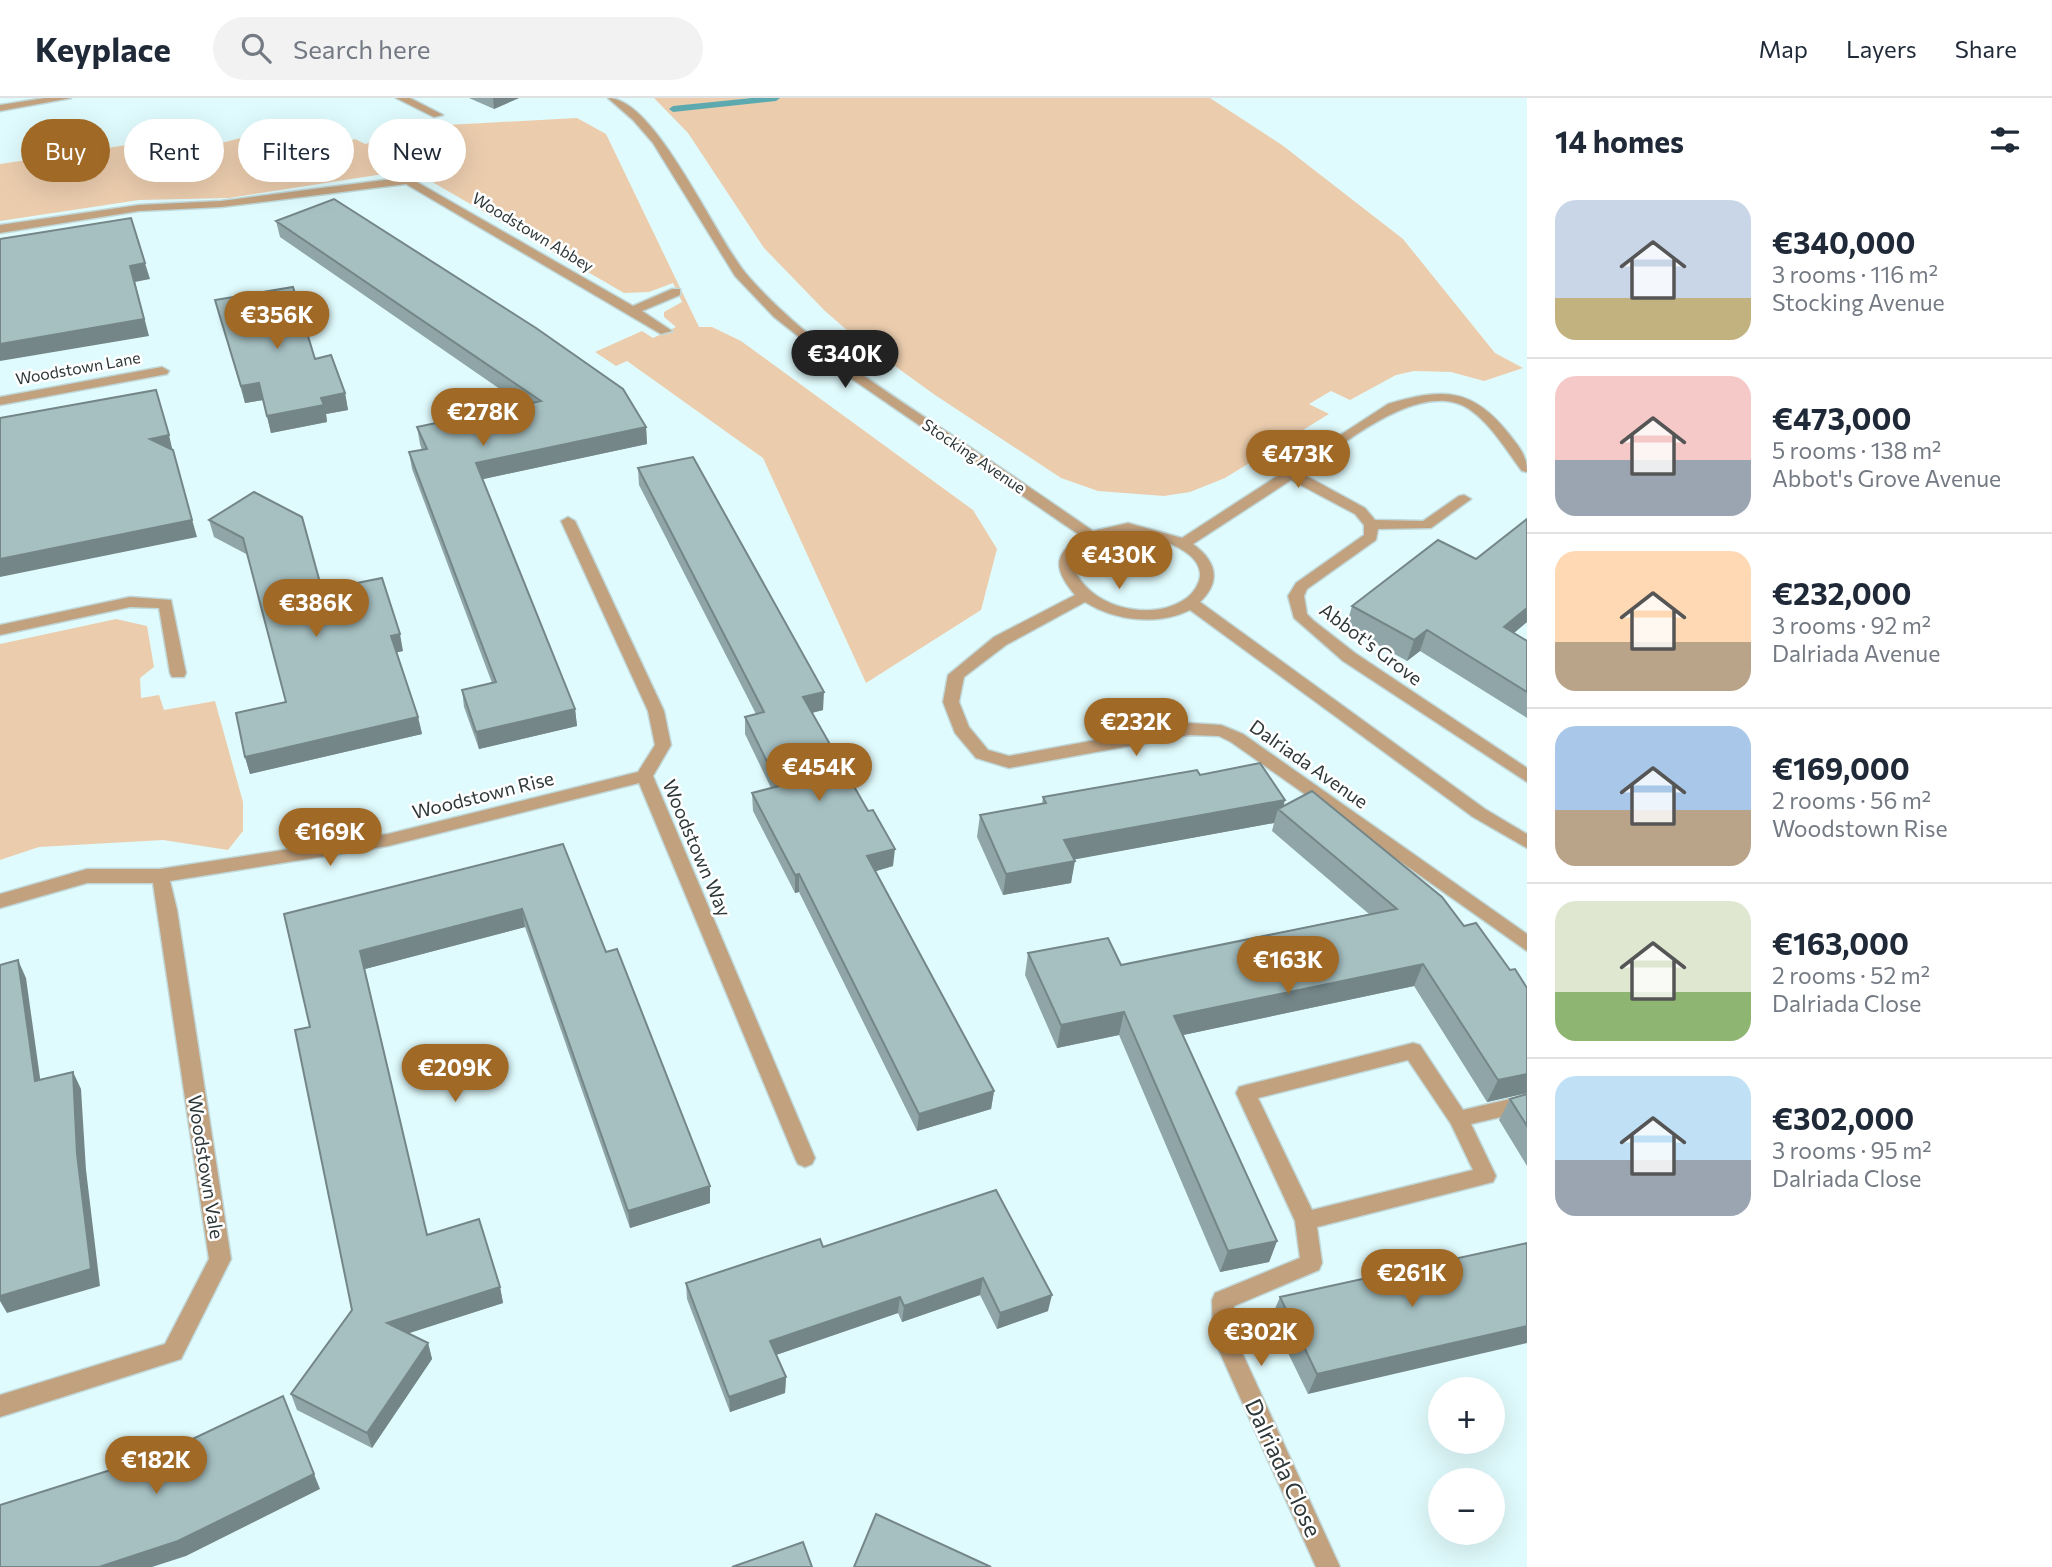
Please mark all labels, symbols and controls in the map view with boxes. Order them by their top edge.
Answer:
search box [213,17,703,80]
text: Keyplace [35,28,171,69]
icon: search [237,29,275,67]
text: Search here [293,33,430,64]
text: Map [1759,34,1808,63]
text: Layers [1846,34,1917,63]
text: Share [1955,34,2017,63]
chip: Buy [21,119,110,182]
chip: Rent [124,119,224,182]
chip: Filters [238,119,354,182]
chip: New [368,119,466,182]
icon: filters [1986,121,2024,159]
text: 14 homes [1555,122,1684,159]
street label: Woodstown Abbey [469,188,597,275]
text: €340,000 [1772,223,1915,260]
icon: home [1611,228,1695,312]
text: 3 rooms · 116 m² [1772,260,1938,288]
text: Stocking Avenue [1772,288,1945,316]
pin: €356K [228,292,326,351]
text: €356K [240,300,314,328]
pin: €340K [796,330,894,390]
text: €340K [807,339,883,367]
street label: Woodstown Lane [14,347,142,388]
pin: €278K [434,388,532,448]
text: €278K [447,397,519,425]
text: €473,000 [1772,399,1911,436]
icon: home [1611,404,1695,488]
street label: Stocking Avenue [919,414,1029,497]
pin: €473K [1249,430,1347,490]
text: 5 rooms · 138 m² [1772,436,1941,464]
text: €473K [1262,439,1334,467]
text: Abbot's Grove Avenue [1772,464,2001,492]
pin: €430K [1070,532,1168,591]
text: €430K [1081,540,1157,568]
text: €232,000 [1772,574,1911,611]
icon: home [1611,579,1695,663]
pin: €386K [267,580,365,639]
text: €386K [279,588,353,616]
street label: Abbot's Grove [1316,598,1427,690]
text: 3 rooms · 92 m² [1772,611,1931,639]
text: Dalriada Avenue [1772,639,1940,667]
pin: €232K [1087,698,1185,758]
text: €232K [1100,707,1172,735]
street label: Dalriada Avenue [1246,714,1373,813]
pin: €454K [770,744,868,803]
text: €169,000 [1772,749,1910,786]
text: €454K [782,752,856,780]
icon: home [1611,754,1695,838]
street label: Woodstown Rise [410,766,556,823]
street label: Woodstown Way [658,776,737,920]
text: 2 rooms · 56 m² [1772,786,1931,814]
pin: €169K [281,808,379,868]
text: Woodstown Rise [1772,814,1948,842]
text: €169K [295,817,365,845]
text: €163,000 [1772,924,1909,961]
icon: home [1611,929,1695,1013]
pin: €163K [1239,936,1337,996]
text: €163K [1253,945,1323,973]
text: 2 rooms · 52 m² [1772,961,1930,989]
text: Dalriada Close [1772,989,1921,1017]
pin: €209K [406,1044,504,1104]
text: €209K [418,1053,492,1081]
street label: Woodstown Vale [184,1093,229,1241]
text: €302,000 [1772,1099,1914,1136]
icon: home [1611,1104,1695,1188]
text: 3 rooms · 95 m² [1772,1136,1931,1164]
text: Dalriada Close [1772,1164,1921,1192]
pin: €261K [1363,1250,1461,1309]
text: €261K [1377,1258,1447,1286]
pin: €302K [1212,1308,1310,1368]
text: €302K [1224,1317,1298,1345]
map controls [1428,1377,1505,1545]
button: + [1428,1377,1505,1454]
street label: Dalriada Close [1240,1394,1328,1541]
pin: €182K [107,1436,205,1496]
text: €182K [121,1445,191,1473]
button: − [1428,1468,1505,1545]

